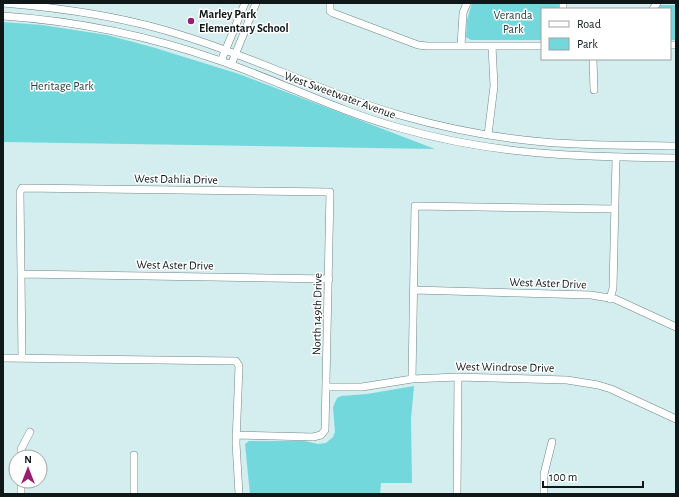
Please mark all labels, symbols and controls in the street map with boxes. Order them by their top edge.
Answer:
place label: Marley Park Elementary School [199,8,289,35]
legend [541,8,671,60]
park label: Veranda Park [494,9,533,35]
marker: Marley Park Elementary School [186,16,196,26]
text: Road [577,18,601,30]
text: Park [577,38,598,50]
street label: West Sweetwater Avenue [283,69,397,121]
park label: Heritage Park [30,80,94,92]
street label: West Dahlia Drive [134,172,218,186]
street label: West Aster Drive [136,258,214,272]
street label: North 149th Drive [310,273,324,355]
street label: West Aster Drive [509,276,587,290]
street label: West Windrose Drive [456,360,554,374]
north arrow [8,449,48,489]
text: N [24,454,32,465]
scale bar [543,463,643,489]
text: 100 m [549,471,577,483]

